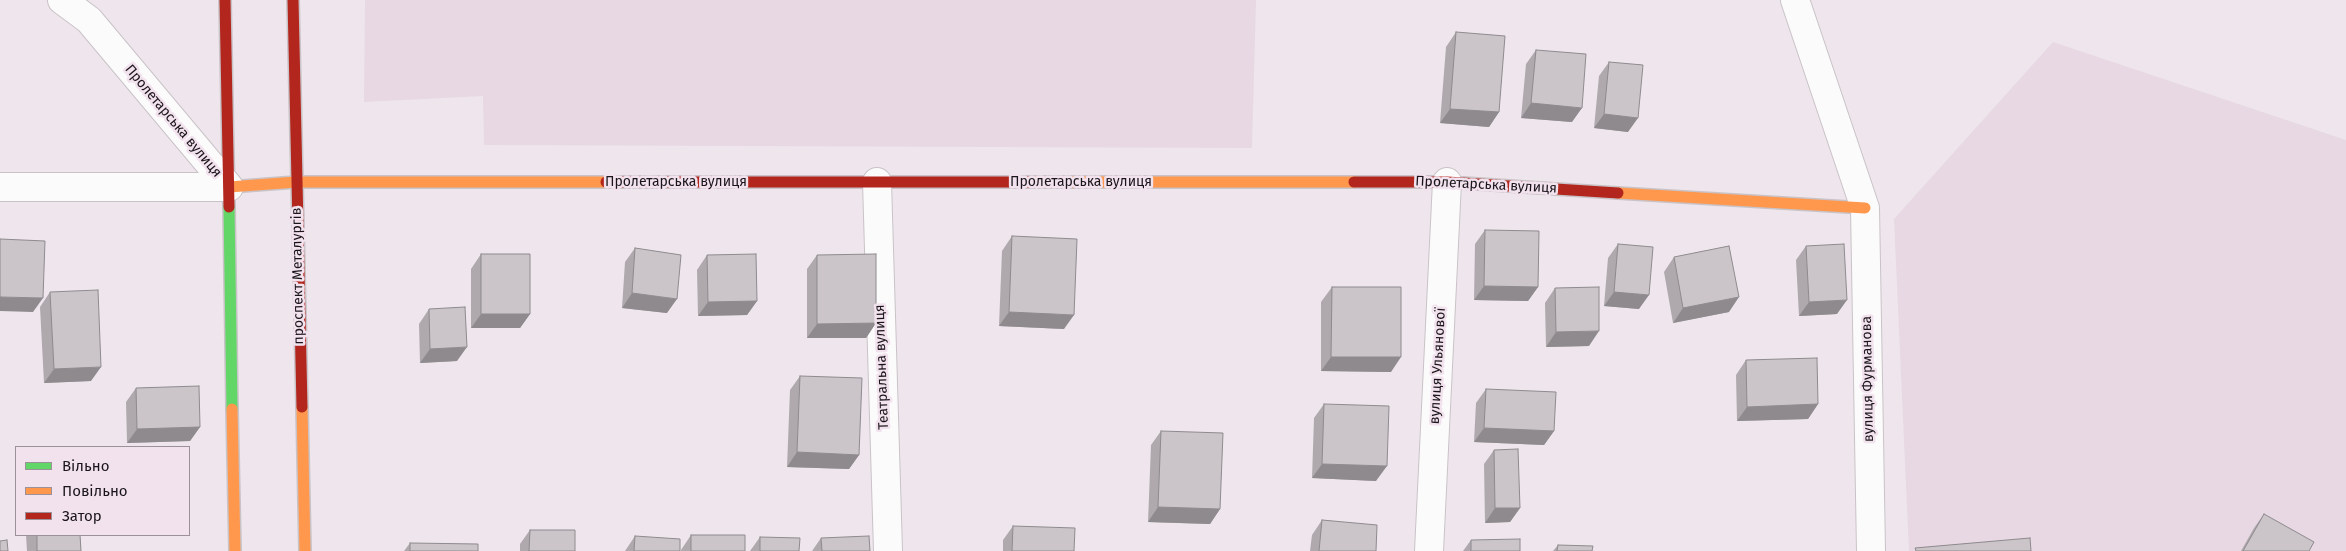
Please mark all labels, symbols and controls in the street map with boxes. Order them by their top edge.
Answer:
street label: Пролетарська вулиця [121,61,225,181]
street label: Пролетарська вулиця [1415,173,1557,197]
street label: Пролетарська вулиця [605,174,747,190]
street label: Пролетарська вулиця [1010,174,1152,190]
street label: проспект Металургів [288,207,308,345]
street label: Театральна вулиця [871,304,893,430]
street label: вулиця Ульянової [1427,307,1449,425]
street label: вулиця Фурманова [1859,316,1877,442]
legend [15,446,190,536]
text: Вільно [62,457,109,475]
text: Повільно [62,482,128,500]
text: Затор [62,507,102,525]

